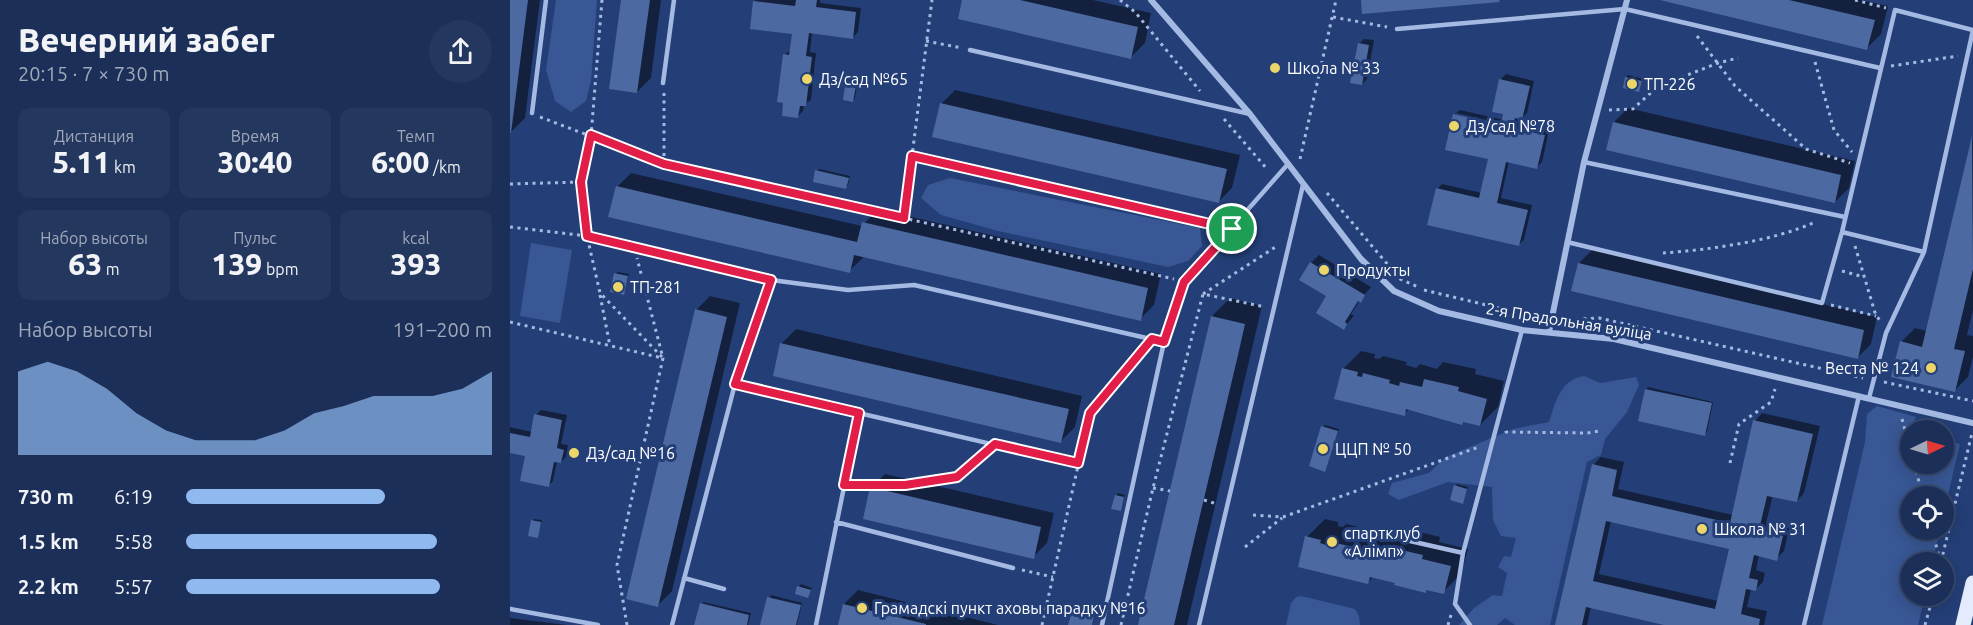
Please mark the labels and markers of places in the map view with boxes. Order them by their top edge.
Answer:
place label: Школа № 33 [1287,59,1380,77]
marker: Школа № 33 [1268,61,1282,75]
place label: Дз/сад №65 [819,70,908,88]
marker: Дз/сад №65 [800,72,814,86]
place label: ТП-226 [1644,75,1696,93]
marker: ТП-226 [1625,77,1639,91]
place label: Дз/сад №78 [1466,117,1555,135]
marker: Дз/сад №78 [1447,119,1461,133]
pin [1206,203,1257,254]
place label: Продукты [1336,261,1411,279]
marker: Продукты [1317,263,1331,277]
place label: ТП-281 [630,278,682,296]
marker: ТП-281 [611,280,625,294]
place label: Веста № 124 [1825,359,1919,377]
marker: Веста № 124 [1924,361,1938,375]
place label: ЦЦП № 50 [1335,440,1412,458]
marker: ЦЦП № 50 [1316,442,1330,456]
place label: Дз/сад №16 [586,444,675,462]
marker: Дз/сад №16 [567,446,581,460]
place label: Школа № 31 [1714,520,1807,538]
marker: Школа № 31 [1695,522,1709,536]
place label: спартклуб «Алімп» [1344,524,1420,560]
marker: спартклуб «Алімп» [1325,535,1339,549]
place label: Грамадскі пункт аховы парадку №16 [874,599,1146,617]
marker: Грамадскі пункт аховы парадку №16 [855,601,869,615]

